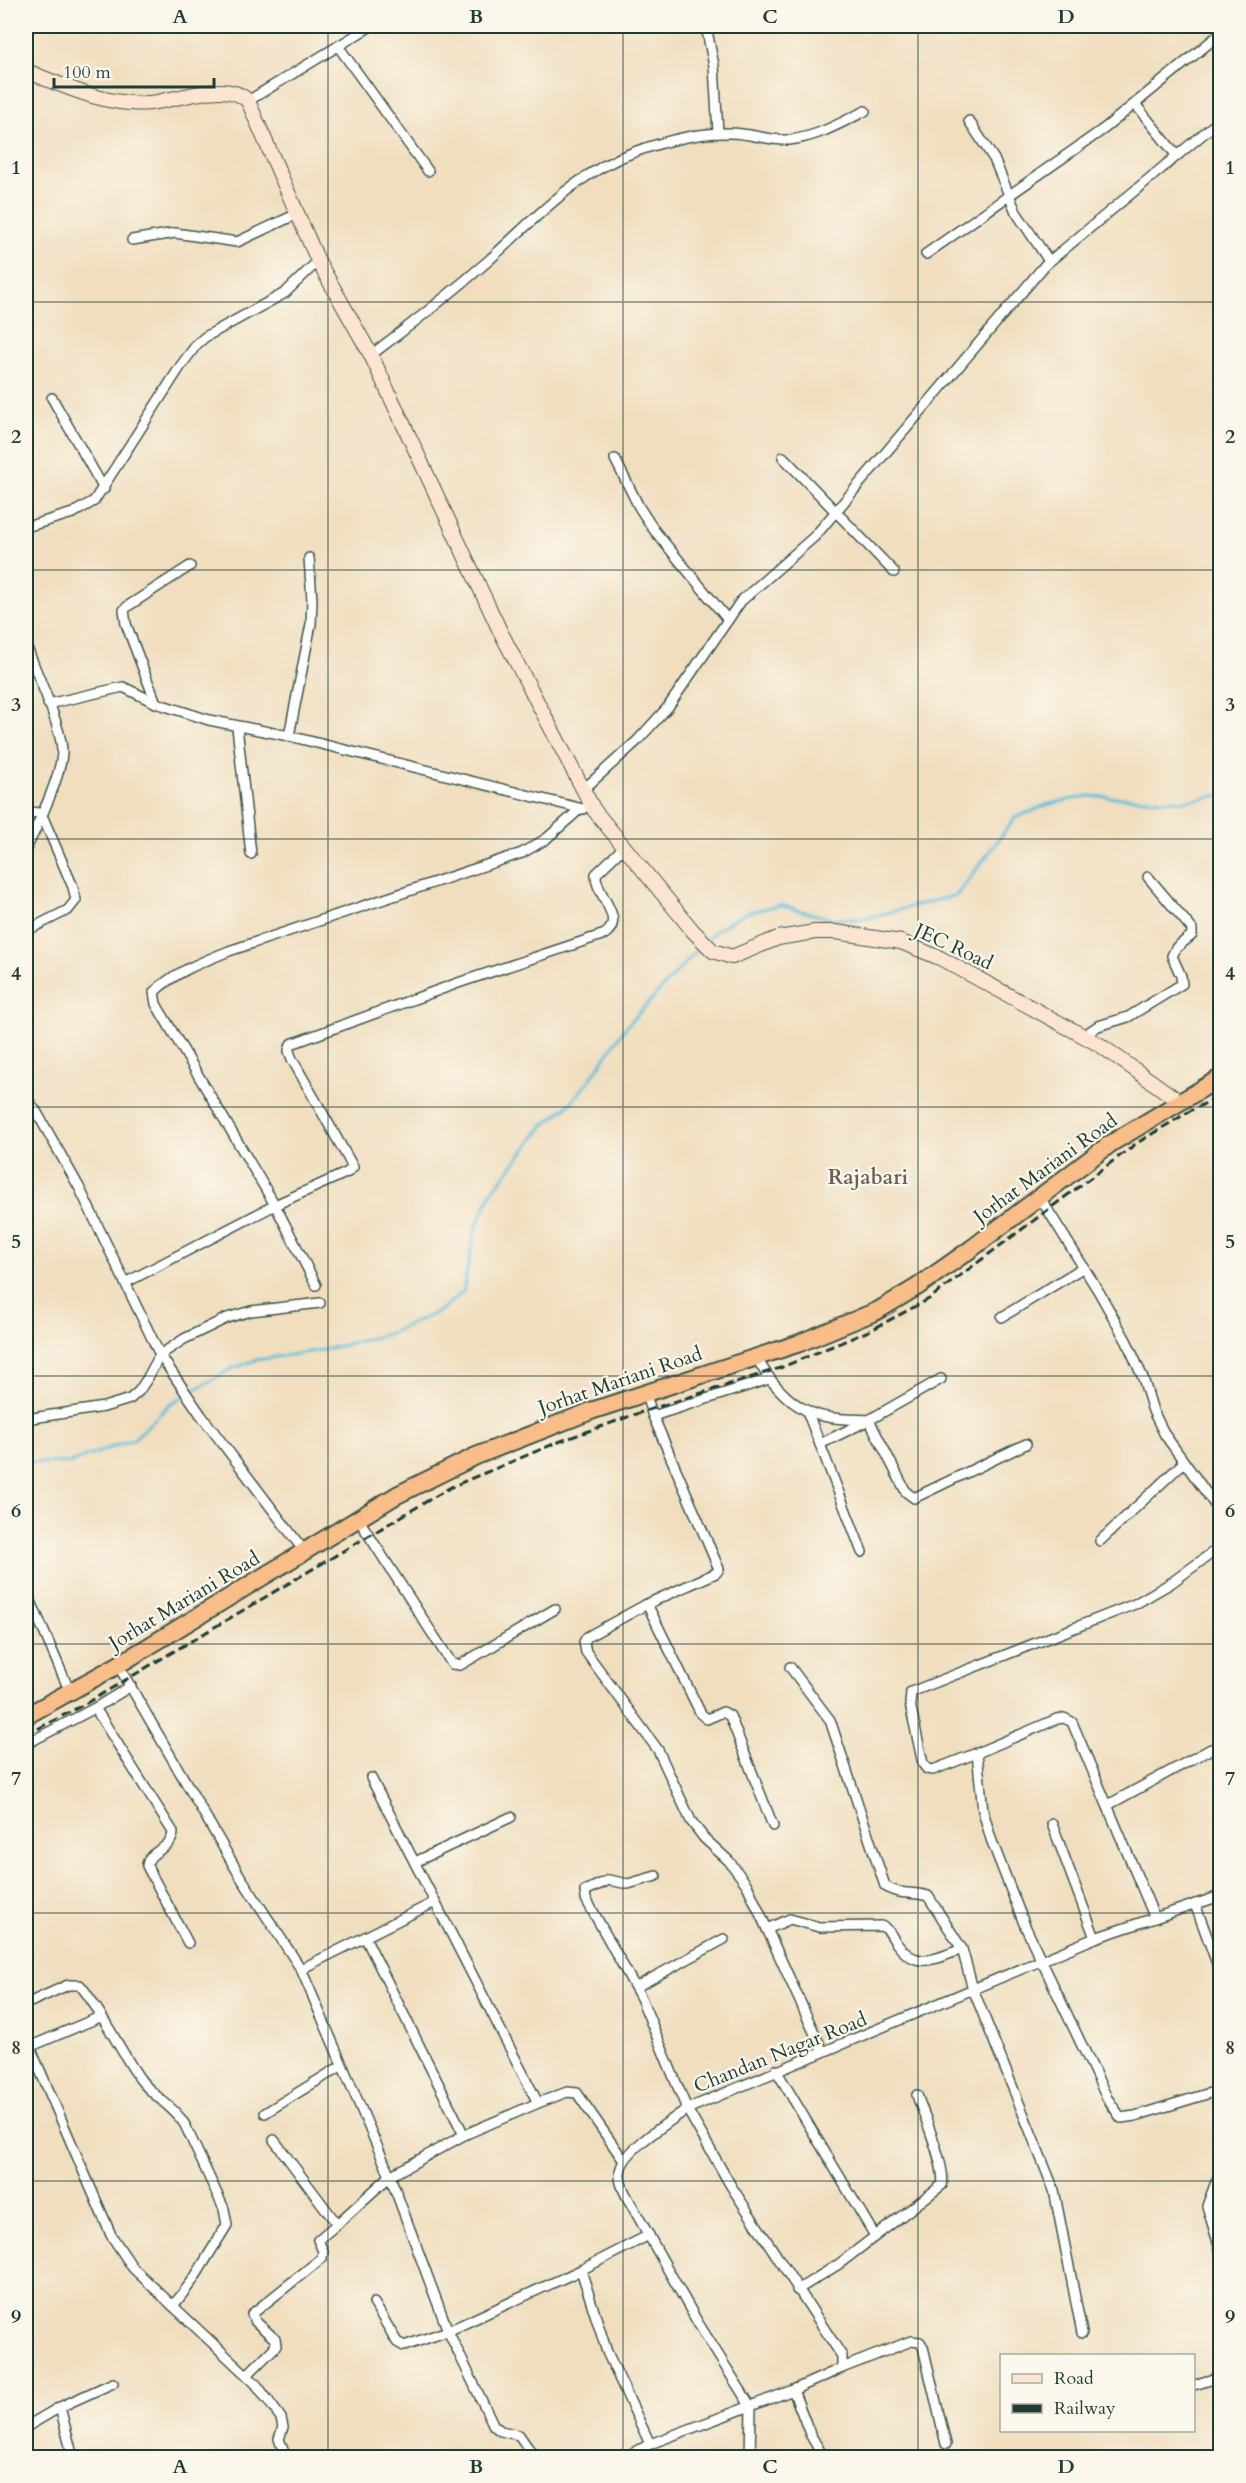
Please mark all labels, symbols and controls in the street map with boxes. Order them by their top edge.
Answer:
text: A [172,3,188,30]
text: B [469,3,483,30]
text: C [762,3,778,30]
text: D [1057,3,1075,30]
scale bar [54,51,214,89]
text: 100 m [63,60,111,85]
text: 1 [11,154,21,181]
text: 1 [1225,154,1235,181]
text: 2 [11,423,21,450]
text: 2 [1225,423,1235,450]
text: 3 [11,691,21,718]
text: 3 [1225,691,1235,718]
street label: JEC Road [907,915,998,977]
text: 4 [11,960,21,987]
text: 4 [1225,960,1235,987]
street label: Jorhat Mariani Road [966,1107,1123,1232]
district label: Rajabari [828,1163,909,1192]
text: 5 [11,1228,21,1255]
text: 5 [1225,1228,1235,1255]
street label: Jorhat Mariani Road [532,1340,706,1422]
text: 6 [11,1497,21,1524]
text: 6 [1225,1497,1235,1524]
street label: Jorhat Mariani Road [101,1544,265,1658]
text: 7 [11,1765,21,1792]
text: 7 [1225,1765,1235,1792]
street label: Chandan Nagar Road [690,2005,871,2100]
text: 8 [11,2034,21,2061]
text: 8 [1225,2034,1235,2061]
text: 9 [11,2303,21,2330]
text: 9 [1225,2303,1235,2330]
legend [1000,2354,1195,2432]
text: Road [1054,2366,1094,2391]
text: Railway [1054,2396,1116,2421]
text: A [172,2453,188,2480]
text: B [469,2453,483,2480]
text: C [762,2453,778,2480]
text: D [1057,2453,1075,2480]

